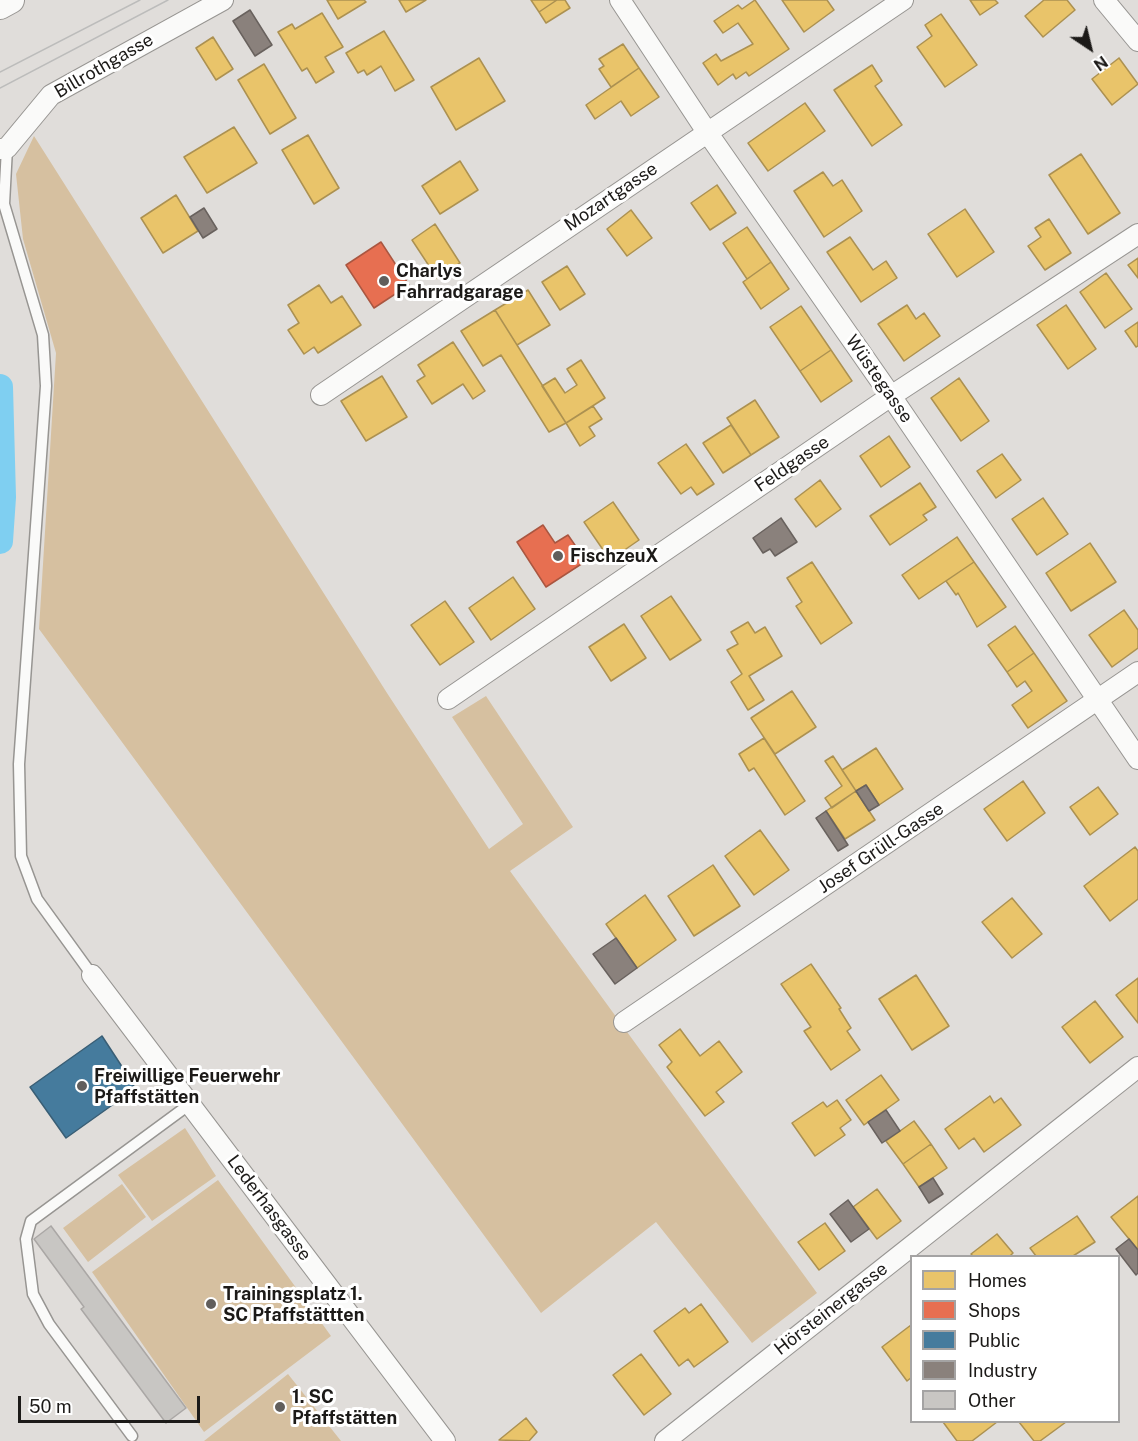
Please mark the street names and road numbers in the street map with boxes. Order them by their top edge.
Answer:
street label: Billrothgasse [51,29,157,103]
street label: Mozartgasse [560,158,662,236]
street label: Wüstegasse [841,331,917,427]
street label: Feldgasse [751,431,833,497]
street label: Josef Grüll-Gasse [814,798,948,898]
street label: Lederhasgasse [222,1151,316,1265]
street label: Hörsteinergasse [770,1258,892,1360]

